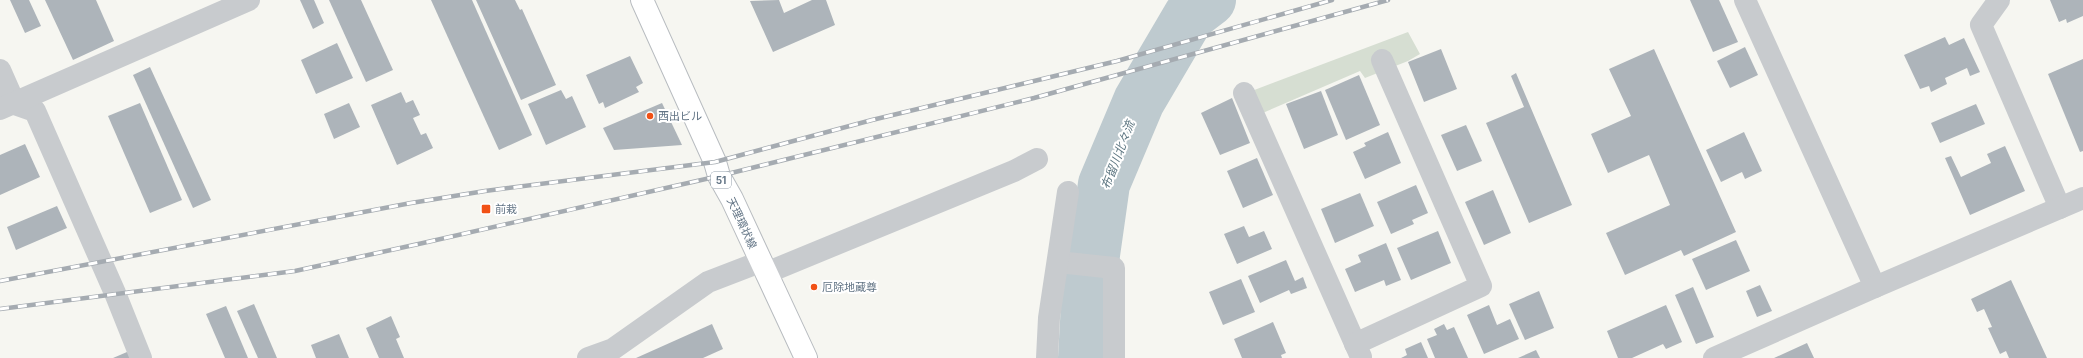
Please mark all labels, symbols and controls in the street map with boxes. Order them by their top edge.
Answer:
place label: 西出ビル [658,109,702,123]
marker: 西出ビル [645,111,655,121]
water label: 布留川北々流 [1098,117,1138,191]
road number: 51 [711,172,731,188]
street label: 天理環状線 [724,195,760,251]
place label: 前栽 [495,202,517,216]
marker: 前栽 [480,203,492,215]
place label: 厄除地蔵尊 [822,280,877,294]
marker: 厄除地蔵尊 [809,282,819,292]

